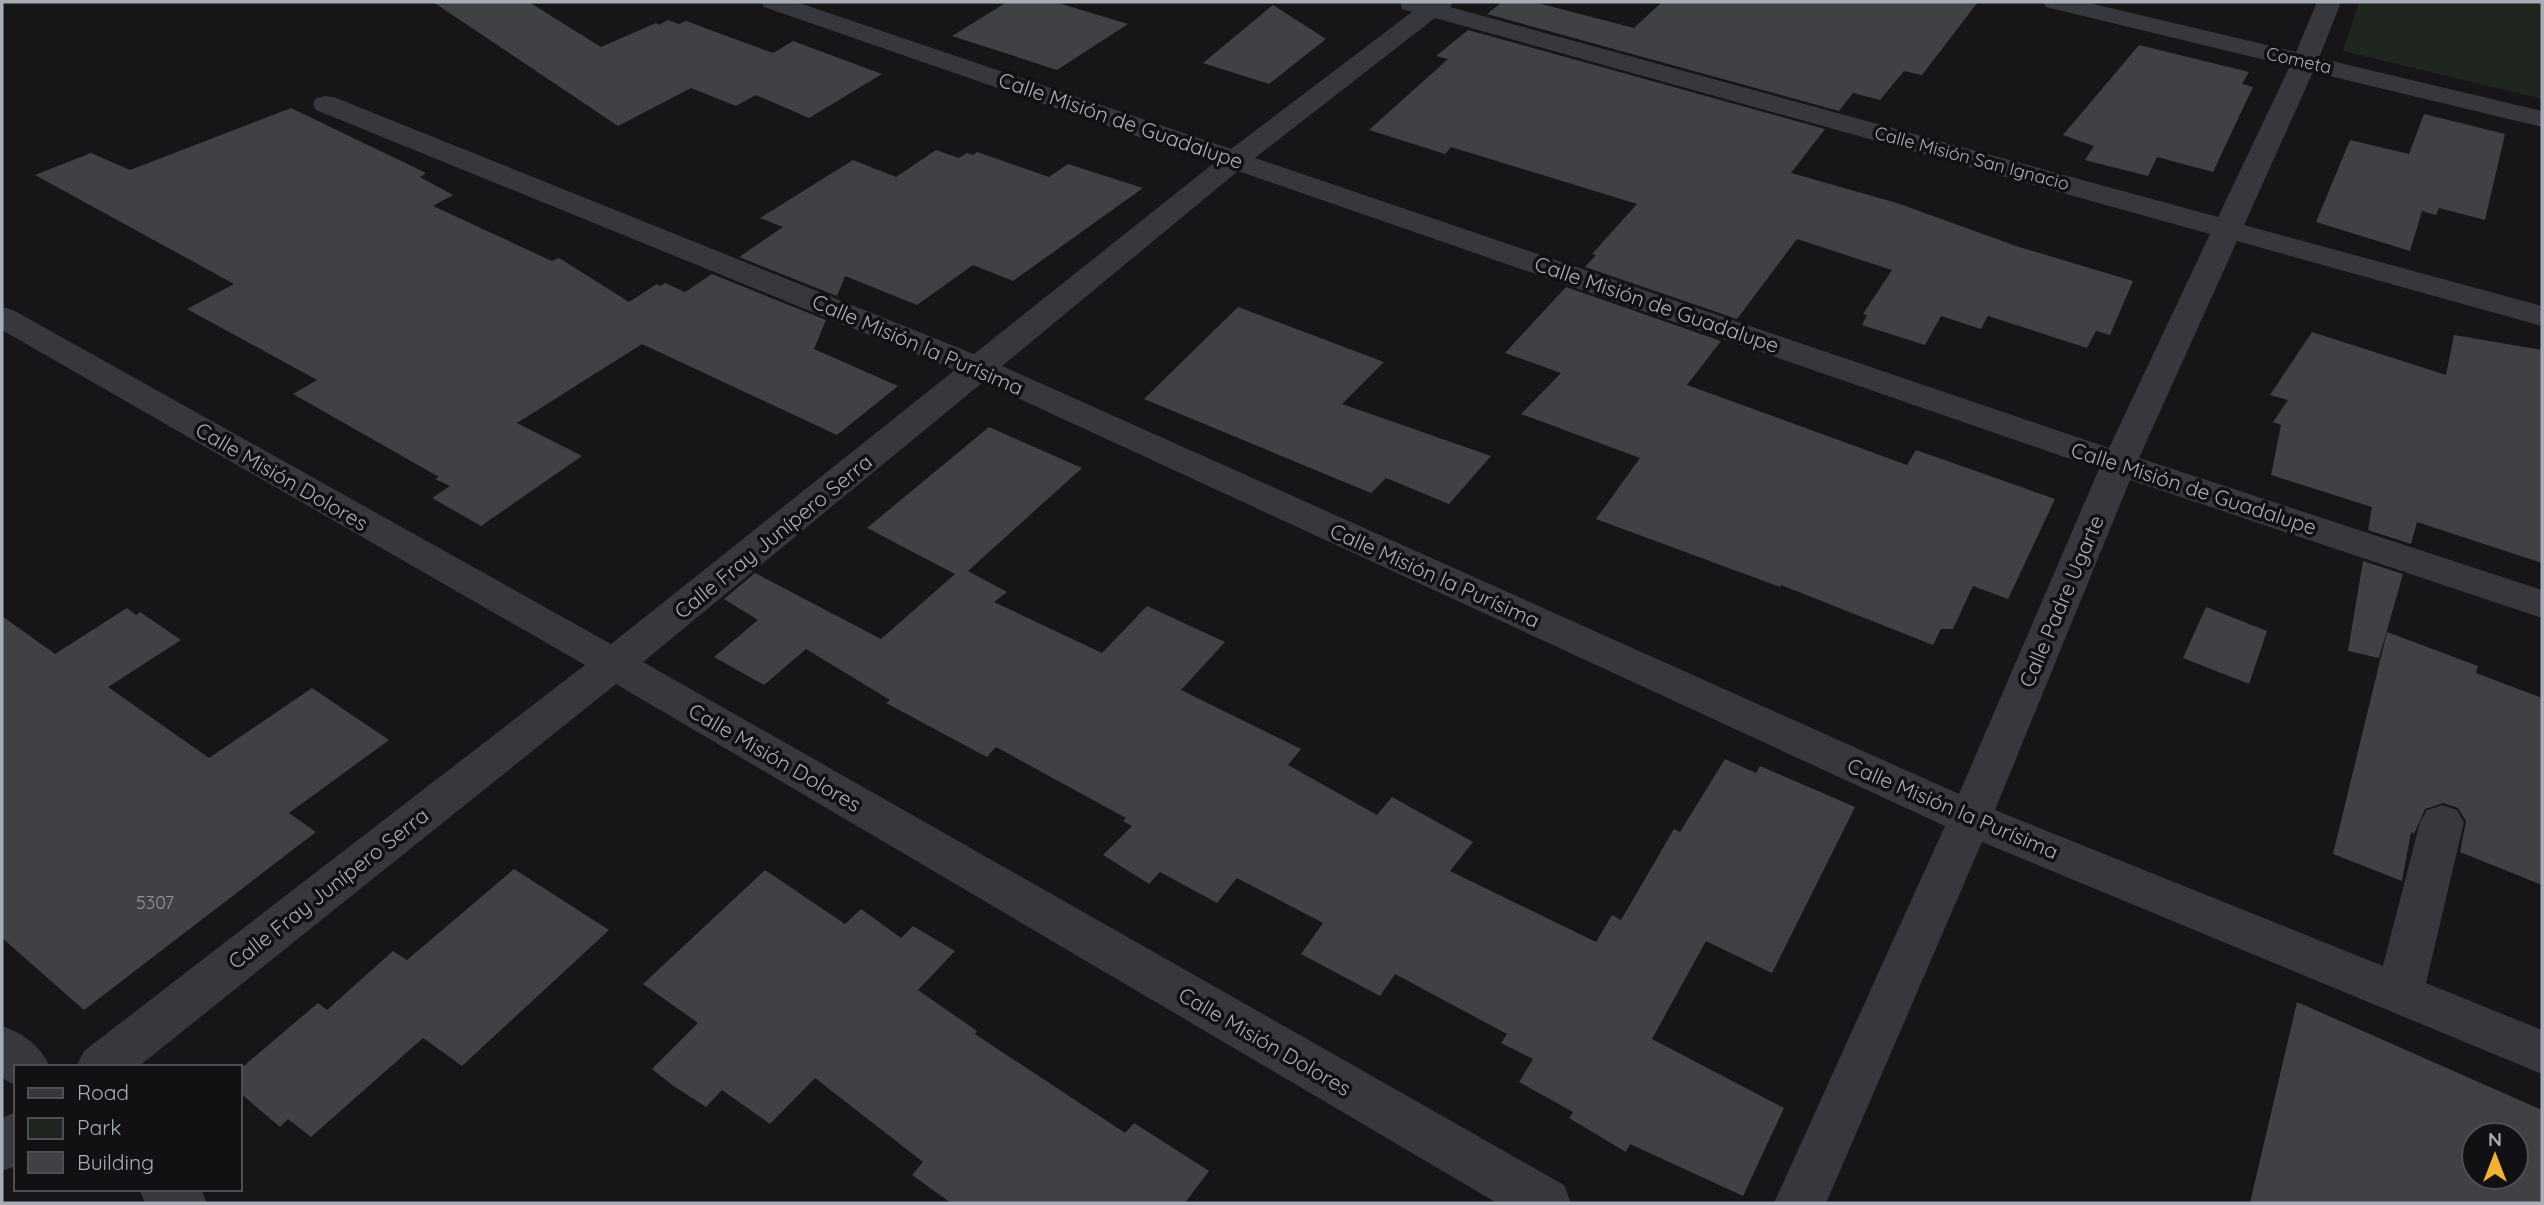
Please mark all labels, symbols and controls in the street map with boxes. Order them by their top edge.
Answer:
street label: Cometa [2264,41,2334,79]
street label: Calle Misión de Guadalupe [995,66,1247,174]
street label: Calle Misión San Ignacio [1872,121,2072,195]
street label: Calle Misión de Guadalupe [1531,250,1783,358]
street label: Calle Misión la Purísima [809,288,1027,400]
street label: Calle Misión Dolores [191,416,373,536]
street label: Calle Misión de Guadalupe [2068,436,2320,540]
street label: Calle Fray Junípero Serra [669,448,877,624]
street label: Calle Padre Ugarte [2013,511,2109,691]
street label: Calle Misión la Purísima [1326,517,1544,633]
street label: Calle Misión Dolores [684,697,866,817]
street label: Calle Misión la Purísima [1844,752,2062,864]
street label: Calle Fray Junípero Serra [223,802,433,974]
house number: 5307 [136,891,174,914]
street label: Calle Misión Dolores [1174,981,1356,1101]
legend [14,1065,242,1191]
text: Road [77,1079,129,1105]
text: Park [77,1114,121,1140]
north arrow [2460,1121,2530,1191]
text: N [2488,1127,2502,1151]
text: Building [77,1149,154,1175]

